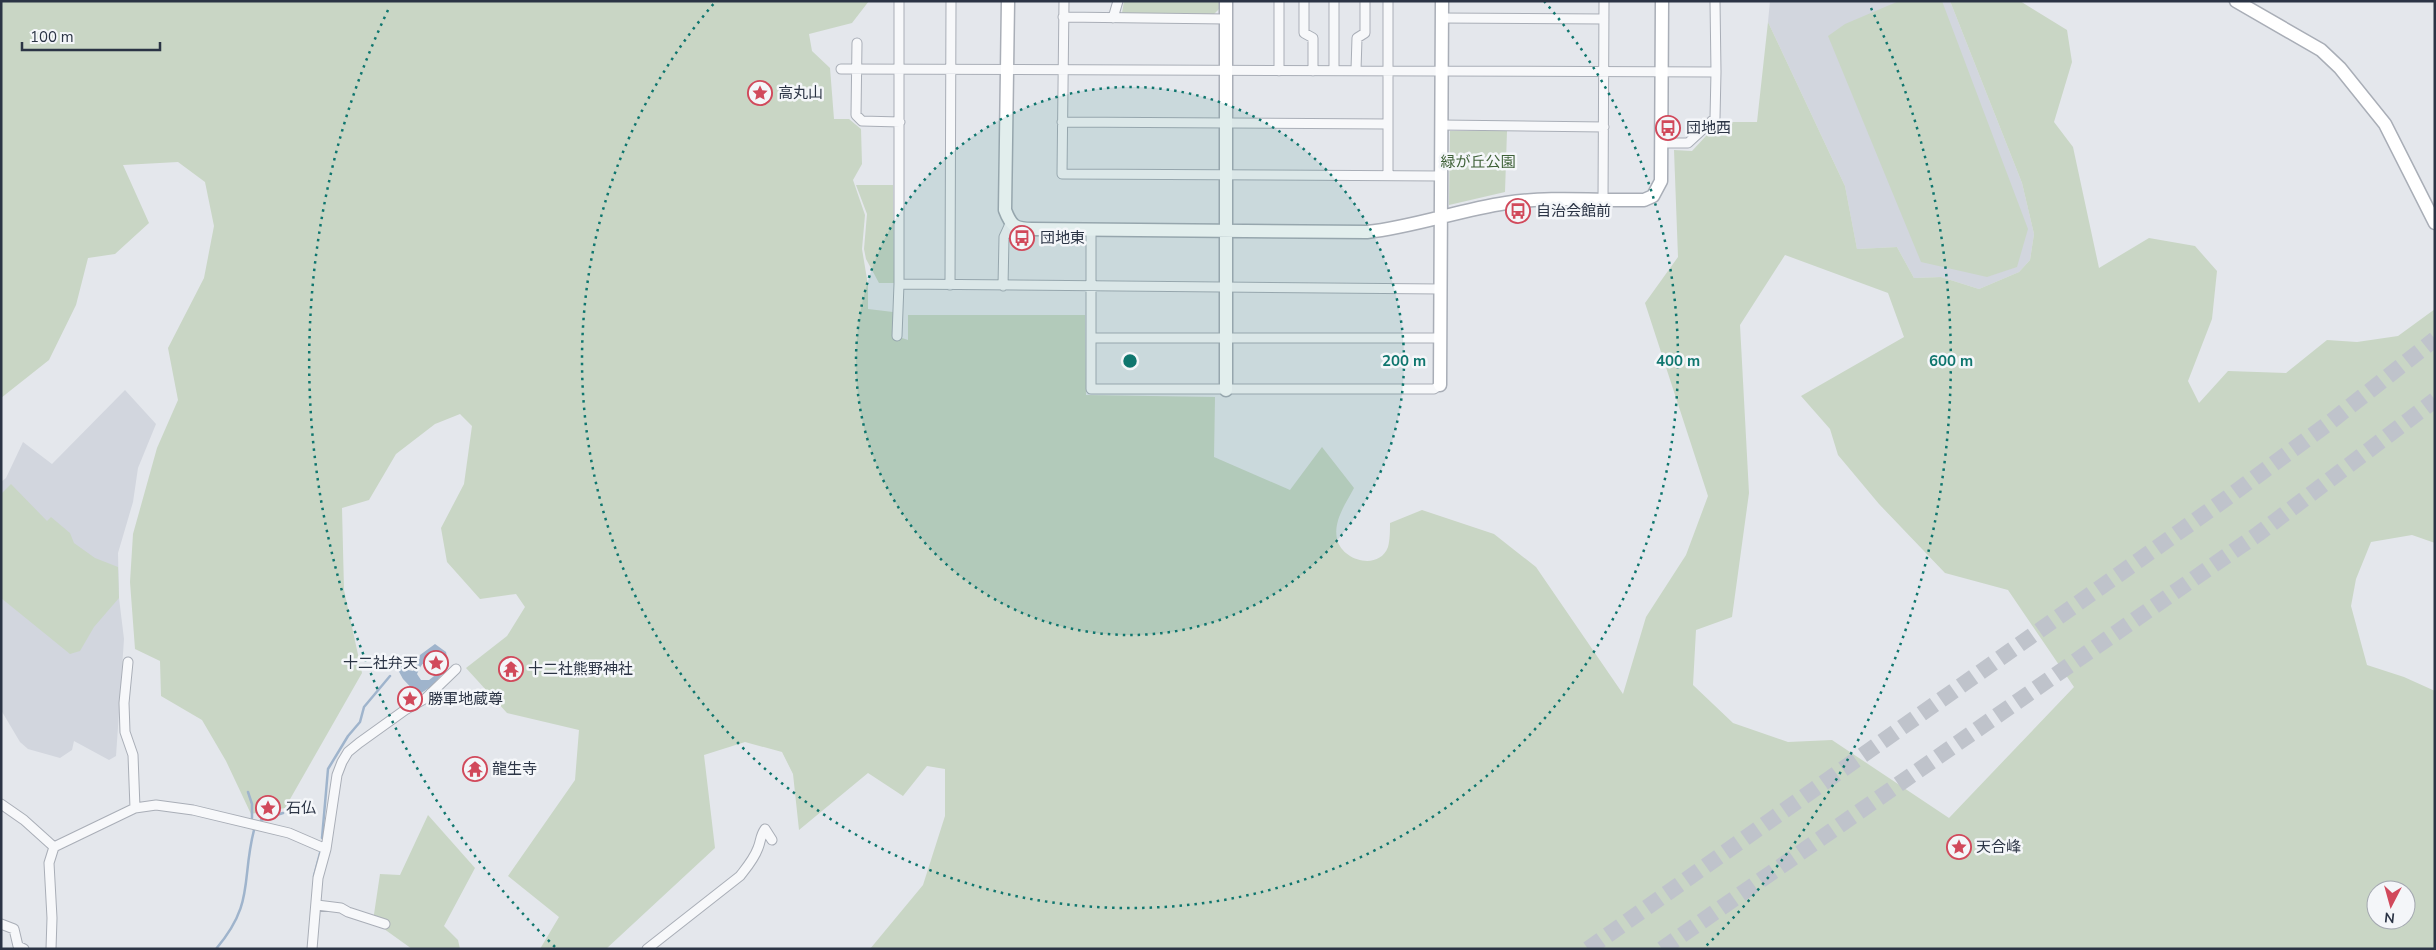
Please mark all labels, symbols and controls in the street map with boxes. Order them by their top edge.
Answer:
scale bar [22,20,160,52]
text: 100 m [30,27,74,47]
place icon: 高丸山 [747,80,773,106]
place label: 高丸山 [778,83,823,103]
bus stop icon: 団地西 [1655,115,1681,141]
place label: 団地西 [1686,118,1731,138]
park label: 緑が丘公園 [1440,152,1516,172]
bus stop icon: 自治会館前 [1505,198,1531,224]
place label: 自治会館前 [1536,201,1611,221]
bus stop icon: 団地東 [1009,225,1035,251]
place label: 団地東 [1040,228,1085,248]
text: 200 m [1382,351,1426,371]
text: 400 m [1656,351,1700,371]
text: 600 m [1929,351,1973,371]
centre of rings [1121,352,1139,370]
place icon: 十二社弁天 [423,650,449,676]
place label: 十二社弁天 [343,653,418,673]
temple icon: 十二社熊野神社 [498,656,524,682]
place label: 十二社熊野神社 [528,659,633,679]
place icon: 勝軍地蔵尊 [397,686,423,712]
place label: 勝軍地蔵尊 [428,689,503,709]
temple icon: 龍生寺 [462,756,488,782]
place label: 龍生寺 [492,759,537,779]
place icon: 石仏 [255,795,281,821]
place label: 石仏 [286,798,316,818]
place icon: 天合峰 [1946,834,1972,860]
place label: 天合峰 [1976,837,2021,857]
north arrow [2366,880,2416,930]
text: N [2383,907,2396,927]

